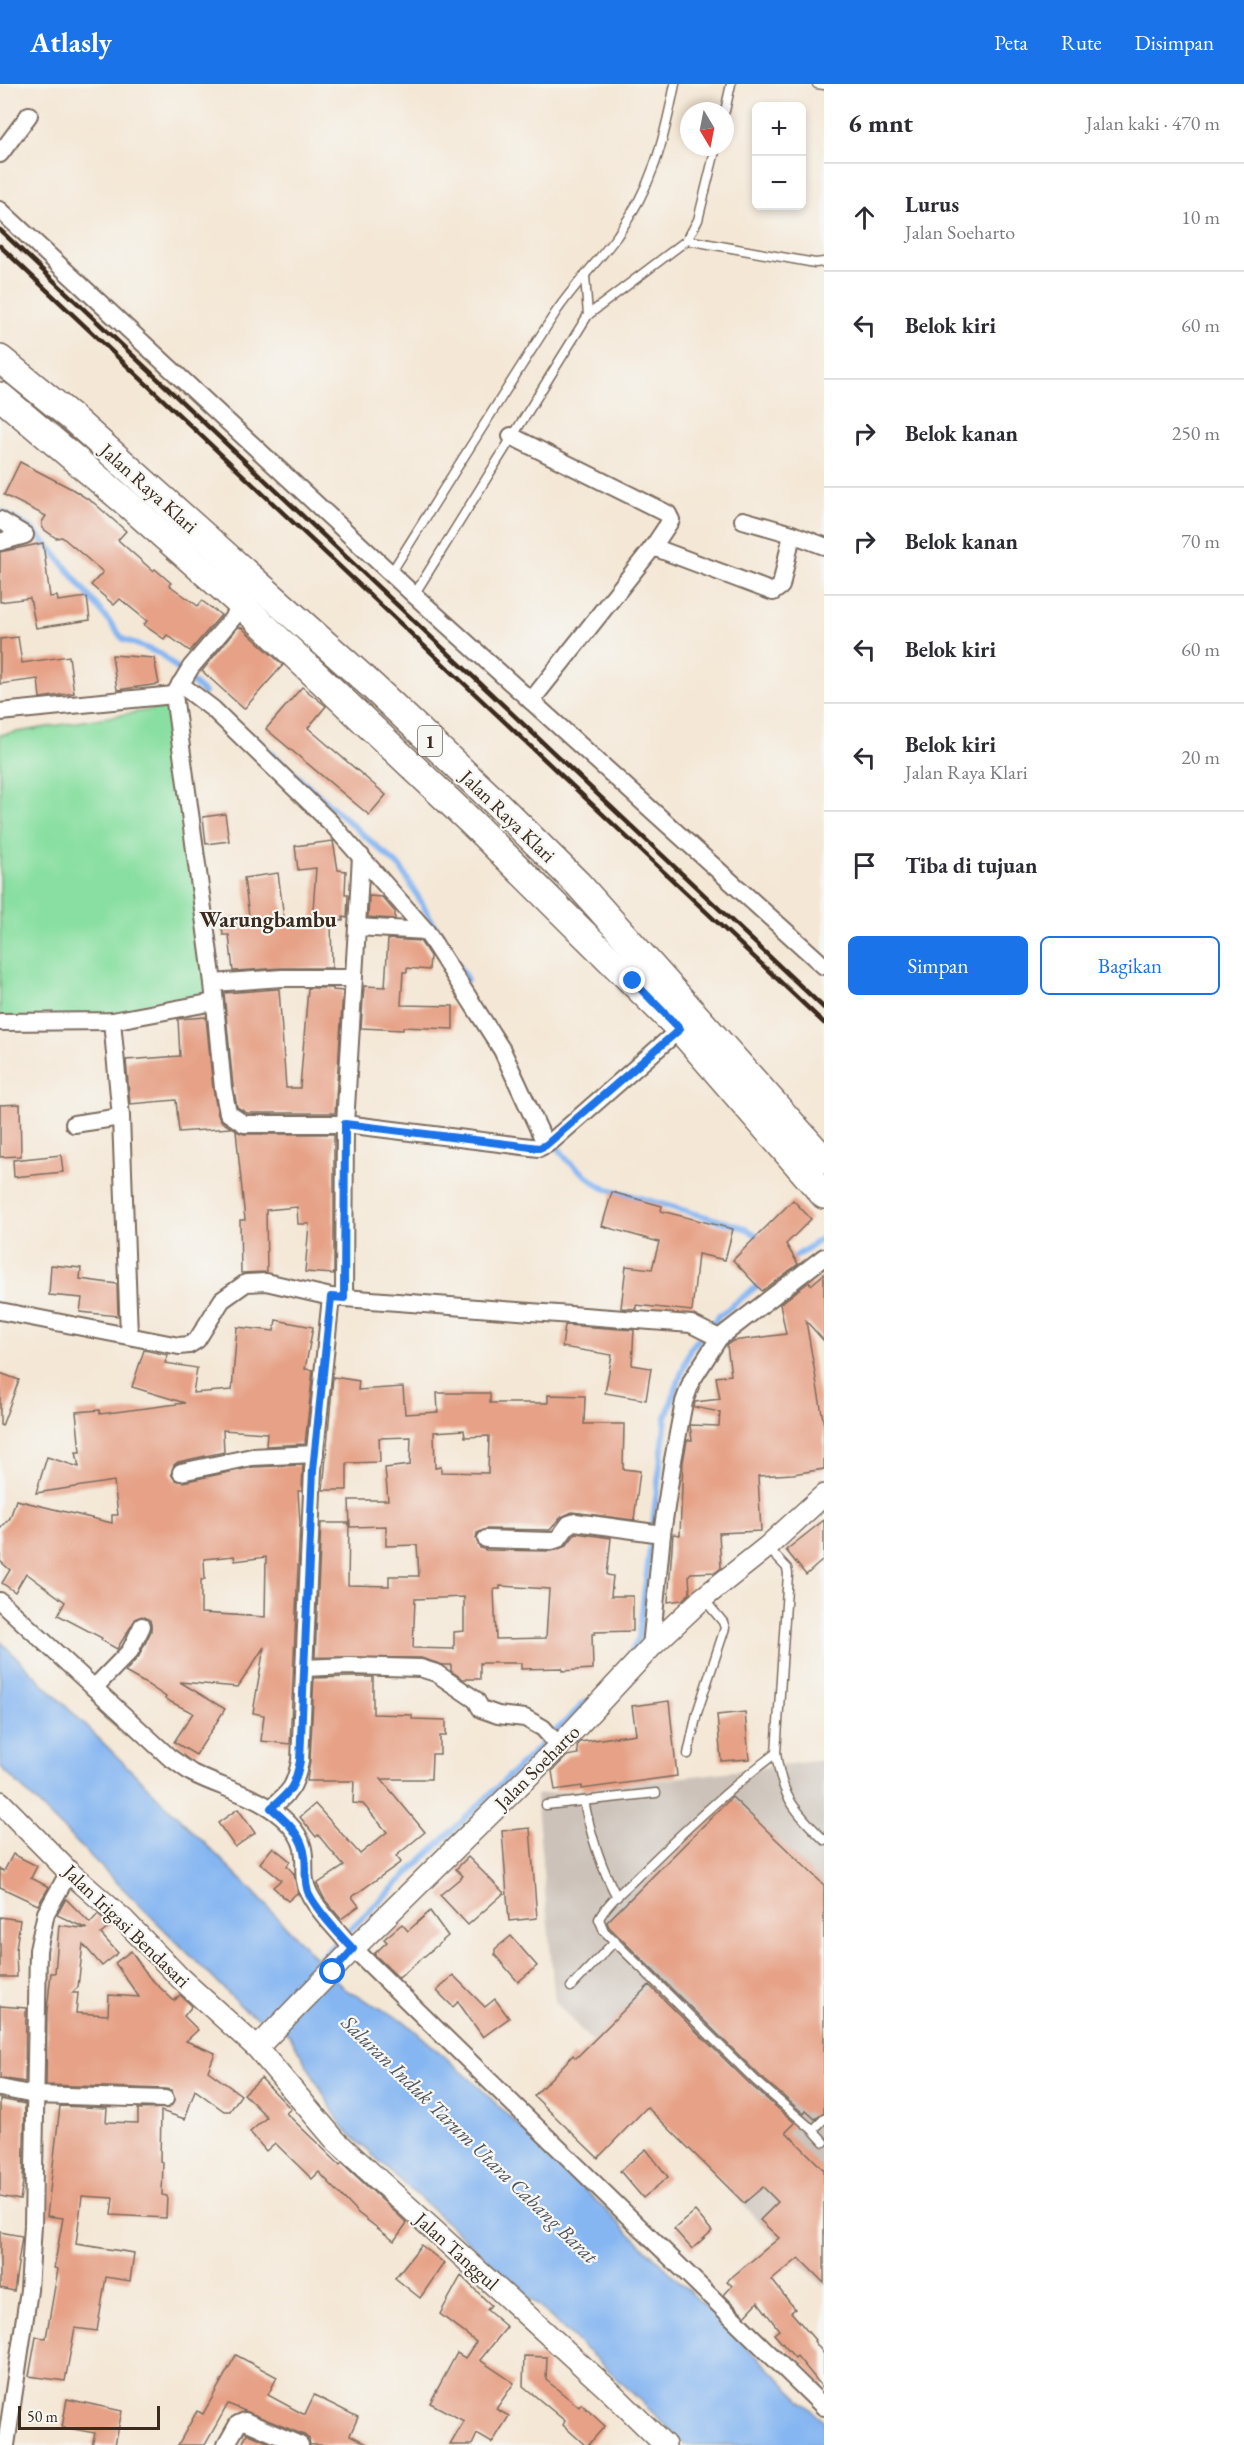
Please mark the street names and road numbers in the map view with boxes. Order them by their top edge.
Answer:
street label: Jalan Raya Klari [93,436,203,539]
road number: 1 [418,726,442,756]
street label: Jalan Raya Klari [453,763,561,868]
street label: Jalan Soeharto [487,1719,585,1817]
street label: Jalan Irigasi Bendasari [57,1857,196,1993]
street label: Jalan Tanggul [408,2205,505,2296]

